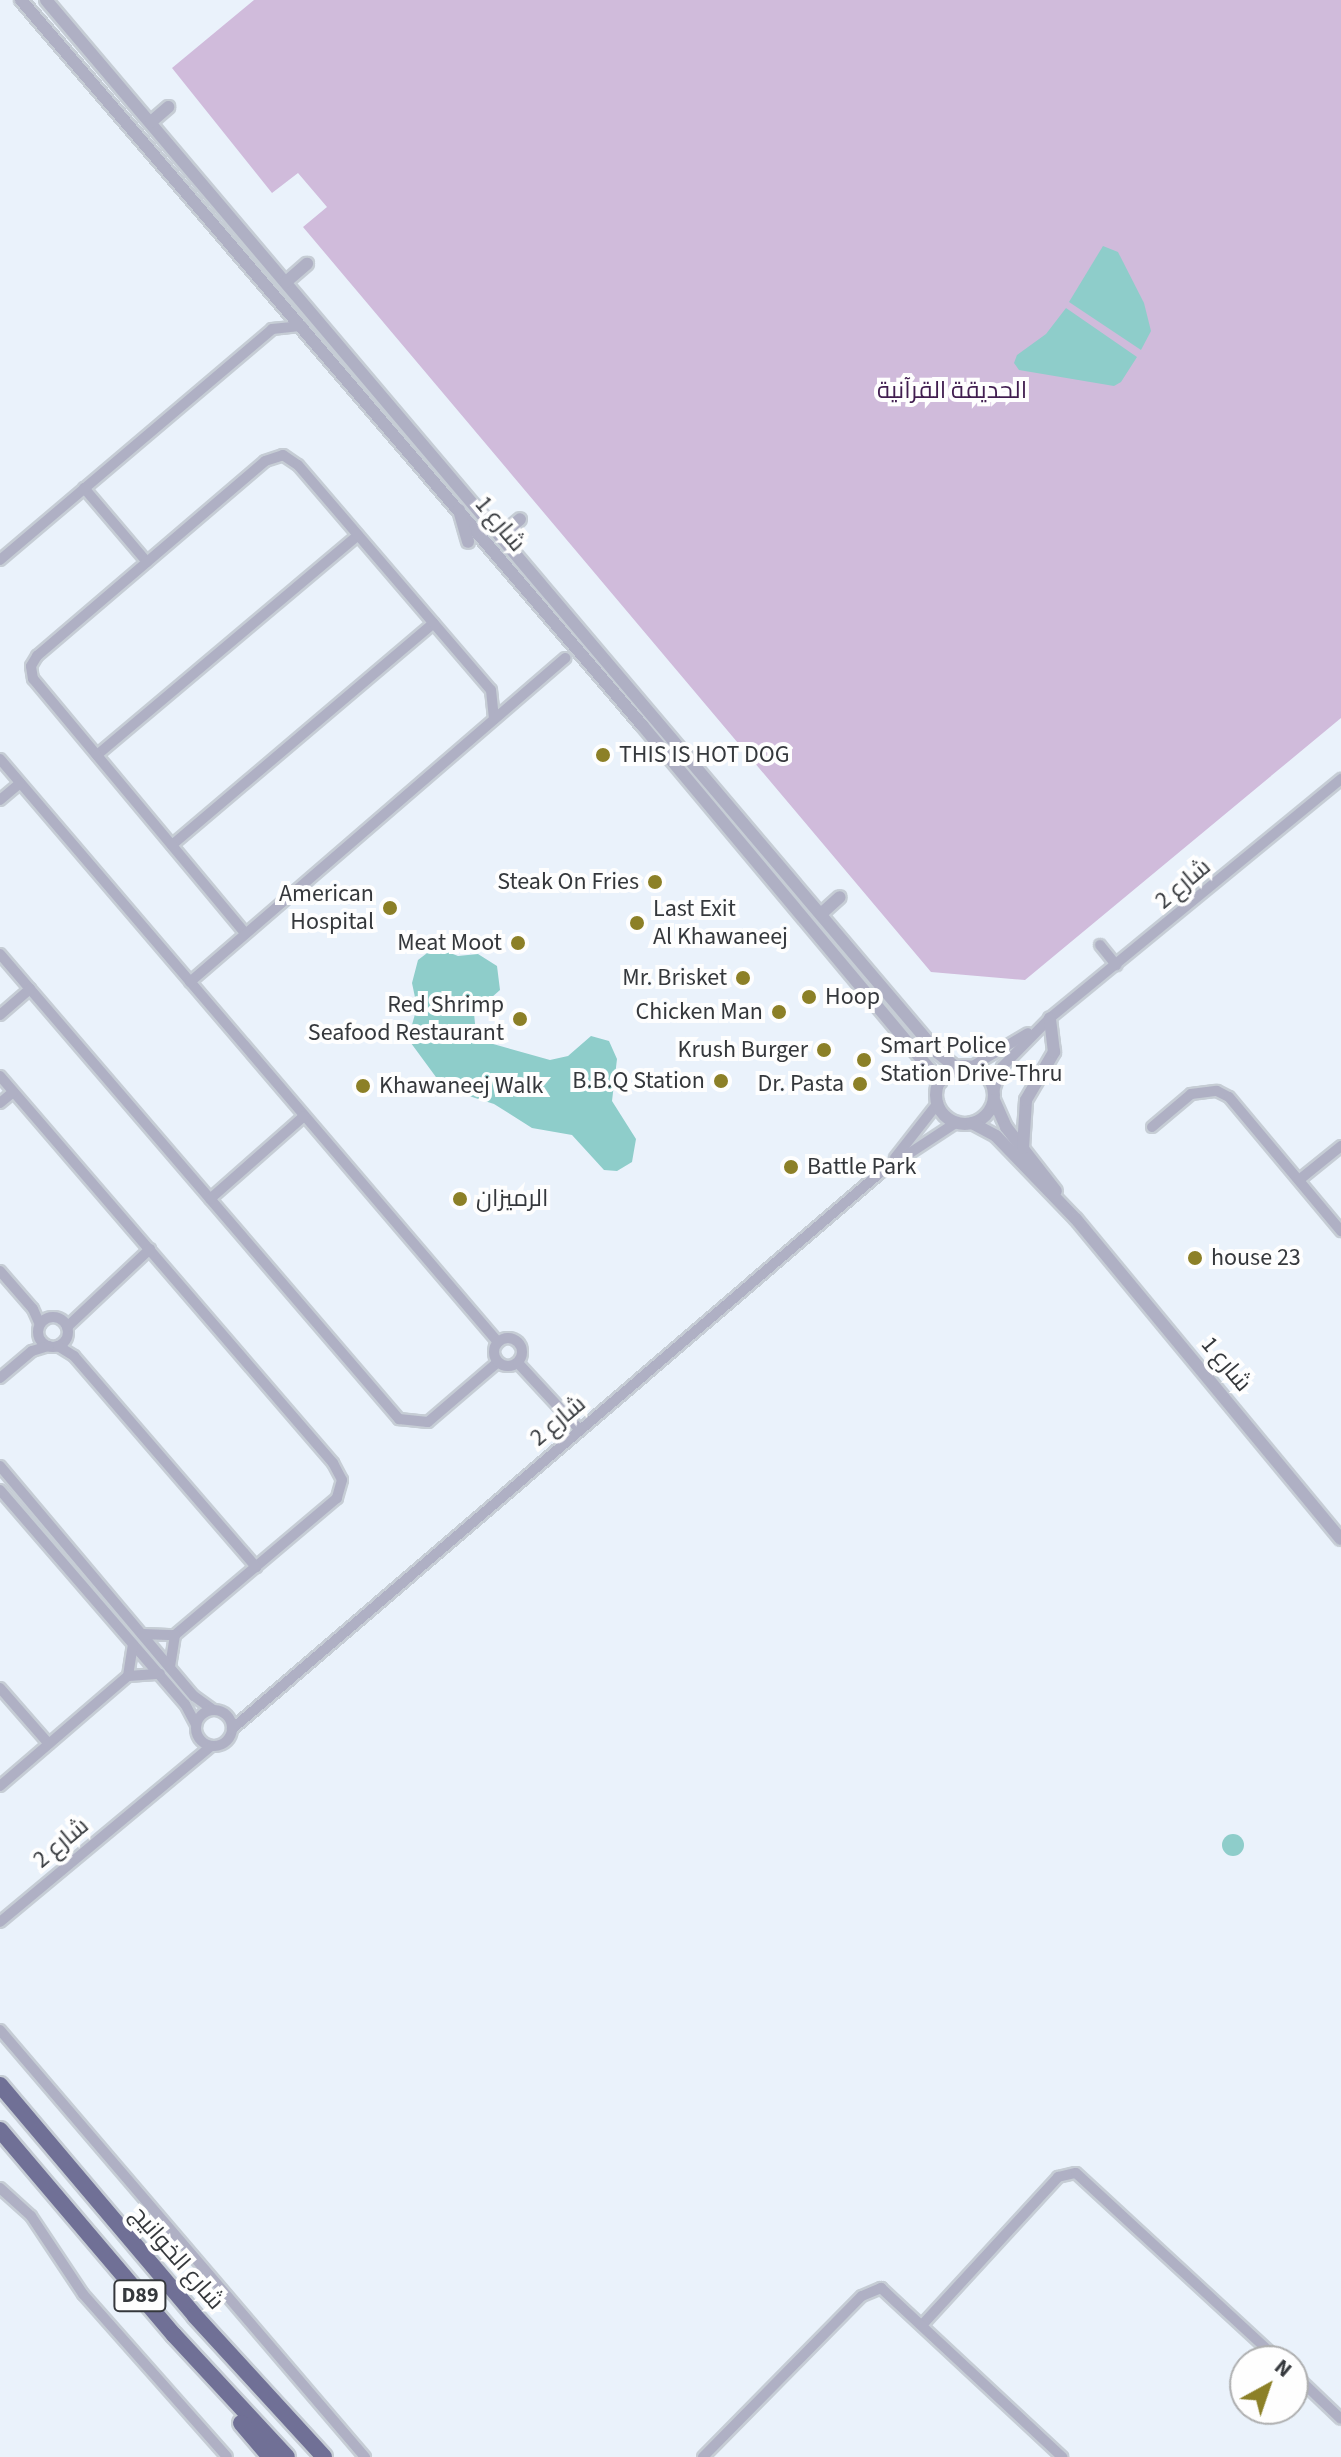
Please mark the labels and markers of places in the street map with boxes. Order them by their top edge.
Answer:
place label: THIS IS HOT DOG [619,741,790,769]
marker: THIS IS HOT DOG [594,746,612,764]
place label: Steak On Fries [497,868,639,896]
marker: Steak On Fries [646,873,664,891]
place label: American Hospital [279,880,374,936]
place label: Last Exit Al Khawaneej [653,895,788,951]
marker: American Hospital [381,899,399,917]
marker: Last Exit Al Khawaneej [628,914,646,932]
place label: Meat Moot [397,929,502,957]
marker: Meat Moot [509,934,527,952]
place label: Mr. Brisket [622,964,727,992]
marker: Mr. Brisket [734,969,752,987]
place label: Hoop [825,983,880,1011]
marker: Hoop [800,988,818,1006]
place label: Red Shrimp Seafood Restaurant [308,991,504,1047]
place label: Chicken Man [635,998,763,1026]
marker: Chicken Man [770,1003,788,1021]
marker: Red Shrimp Seafood Restaurant [511,1010,529,1028]
place label: Smart Police Station Drive-Thru [880,1032,1062,1088]
place label: Krush Burger [678,1036,808,1064]
marker: Krush Burger [815,1041,833,1059]
marker: Smart Police Station Drive-Thru [855,1051,873,1069]
place label: B.B.Q Station [572,1067,705,1095]
place label: Dr. Pasta [758,1070,844,1098]
place label: Khawaneej Walk [379,1072,543,1100]
marker: B.B.Q Station [712,1072,730,1090]
marker: Dr. Pasta [851,1075,869,1093]
marker: Khawaneej Walk [354,1077,372,1095]
place label: Battle Park [807,1153,916,1181]
marker: Battle Park [782,1158,800,1176]
place label: الرميزان [476,1185,548,1213]
marker: الرميزان [451,1190,469,1208]
place label: house 23 [1211,1244,1301,1272]
marker: house 23 [1186,1249,1204,1267]

